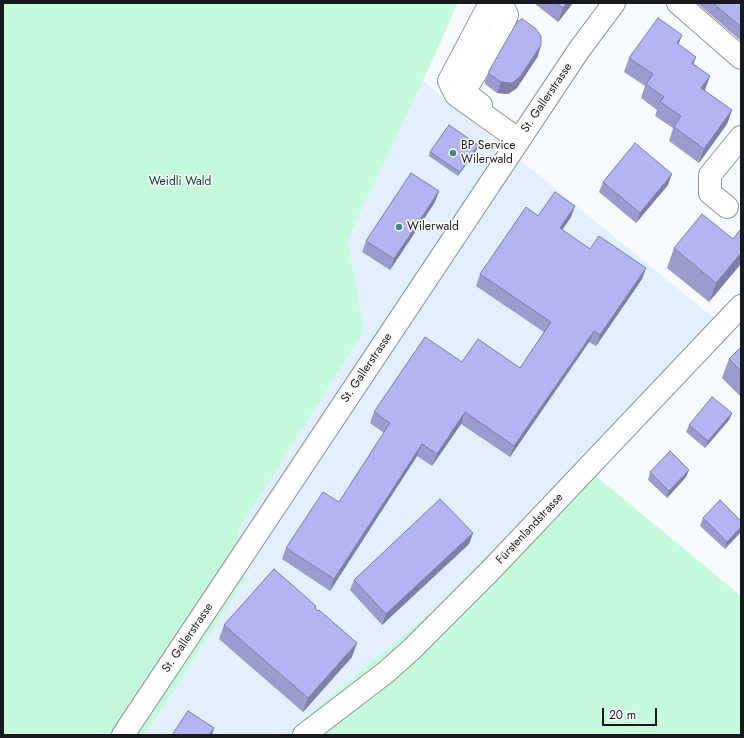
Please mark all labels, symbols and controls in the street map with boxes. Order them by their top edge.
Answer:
street label: St. Gallerstrasse [518,60,576,136]
place label: BP Service Wilerwald [461,139,515,167]
marker: BP Service Wilerwald [448,148,458,158]
park label: Weidli Wald [149,175,211,189]
place label: Wilerwald [407,220,459,234]
marker: Wilerwald [394,222,404,232]
street label: St. Gallerstrasse [338,330,396,406]
street label: Fürstenlandstrasse [493,491,567,567]
street label: St. Gallerstrasse [159,600,217,676]
scale bar [604,700,659,726]
text: 20 m [609,706,636,724]

